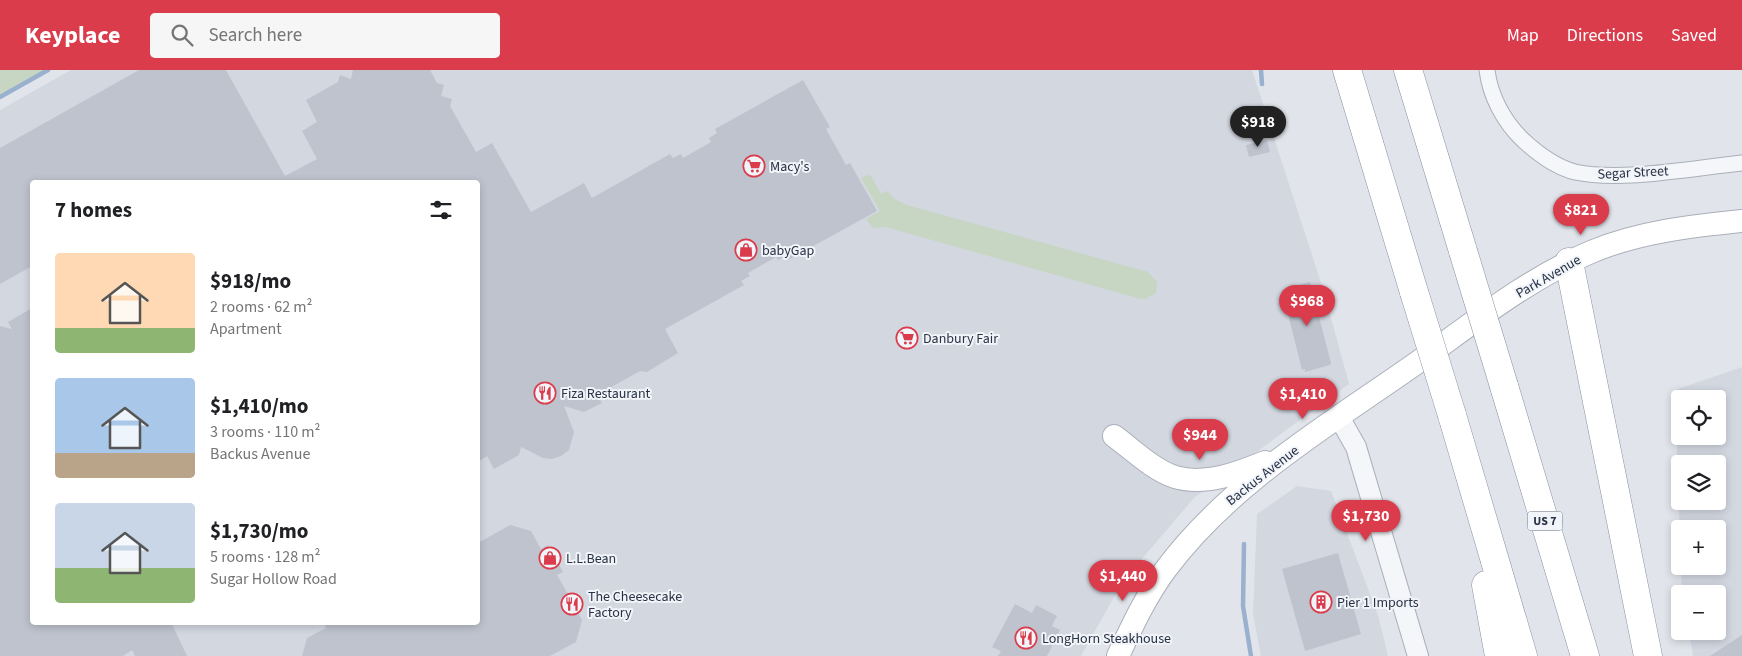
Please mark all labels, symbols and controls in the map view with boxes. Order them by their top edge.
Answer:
search box [150,13,500,58]
text: Keyplace [25,18,120,53]
icon: search [168,21,196,49]
text: Search here [208,22,302,49]
text: Map [1507,23,1539,48]
text: Directions [1567,23,1643,48]
text: Saved [1671,23,1717,48]
pin: $918 [1228,106,1288,148]
text: $918 [1241,111,1275,133]
supermarket icon: Macy's [742,154,766,178]
place label: Macy's [770,157,809,177]
street label: Segar Street [1597,161,1669,185]
pin: $821 [1551,194,1611,236]
text: 7 homes [55,195,132,225]
icon: filters [427,196,455,224]
text: $821 [1564,199,1598,221]
shop icon: babyGap [734,238,758,262]
place label: babyGap [762,241,815,261]
street label: Park Avenue [1512,250,1585,304]
text: $918/mo [210,266,291,296]
icon: home [95,273,155,333]
pin: $968 [1277,284,1337,327]
text: $968 [1290,290,1324,312]
text: 2 rooms · 62 m² [210,296,312,318]
text: Apartment [210,318,282,340]
supermarket icon: Danbury Fair [895,326,919,350]
place label: Danbury Fair [923,329,998,349]
pin: $1,410 [1262,378,1344,420]
restaurant icon: Fiza Restaurant [533,381,557,405]
text: $1,410 [1279,383,1327,405]
place label: Fiza Restaurant [561,384,651,404]
map controls [1671,390,1726,640]
button: locate [1671,390,1726,445]
text: $1,410/mo [210,391,309,421]
icon: home [95,398,155,458]
pin: $944 [1170,418,1230,461]
text: 3 rooms · 110 m² [210,421,320,443]
text: $944 [1183,424,1217,446]
street label: Backus Avenue [1222,441,1303,511]
text: Backus Avenue [210,443,310,465]
button: layers [1671,455,1726,510]
pin: $1,730 [1325,500,1407,542]
text: $1,730 [1342,505,1390,527]
road number: US 7 [1528,512,1562,531]
text: $1,730/mo [210,516,309,546]
button: + [1671,520,1726,575]
icon: home [95,523,155,583]
text: 5 rooms · 128 m² [210,546,320,568]
shop icon: L.L.Bean [538,546,562,570]
place label: L.L.Bean [566,549,616,569]
pin: $1,440 [1082,560,1164,602]
text: $1,440 [1099,565,1147,587]
text: Sugar Hollow Road [210,568,337,590]
button: − [1671,585,1726,640]
place label: The Cheesecake Factory [588,587,682,623]
building icon: Pier 1 Imports [1309,590,1333,614]
restaurant icon: The Cheesecake Factory [560,592,584,616]
place label: Pier 1 Imports [1337,593,1419,613]
restaurant icon: LongHorn Steakhouse [1014,626,1038,650]
place label: LongHorn Steakhouse [1042,629,1171,649]

